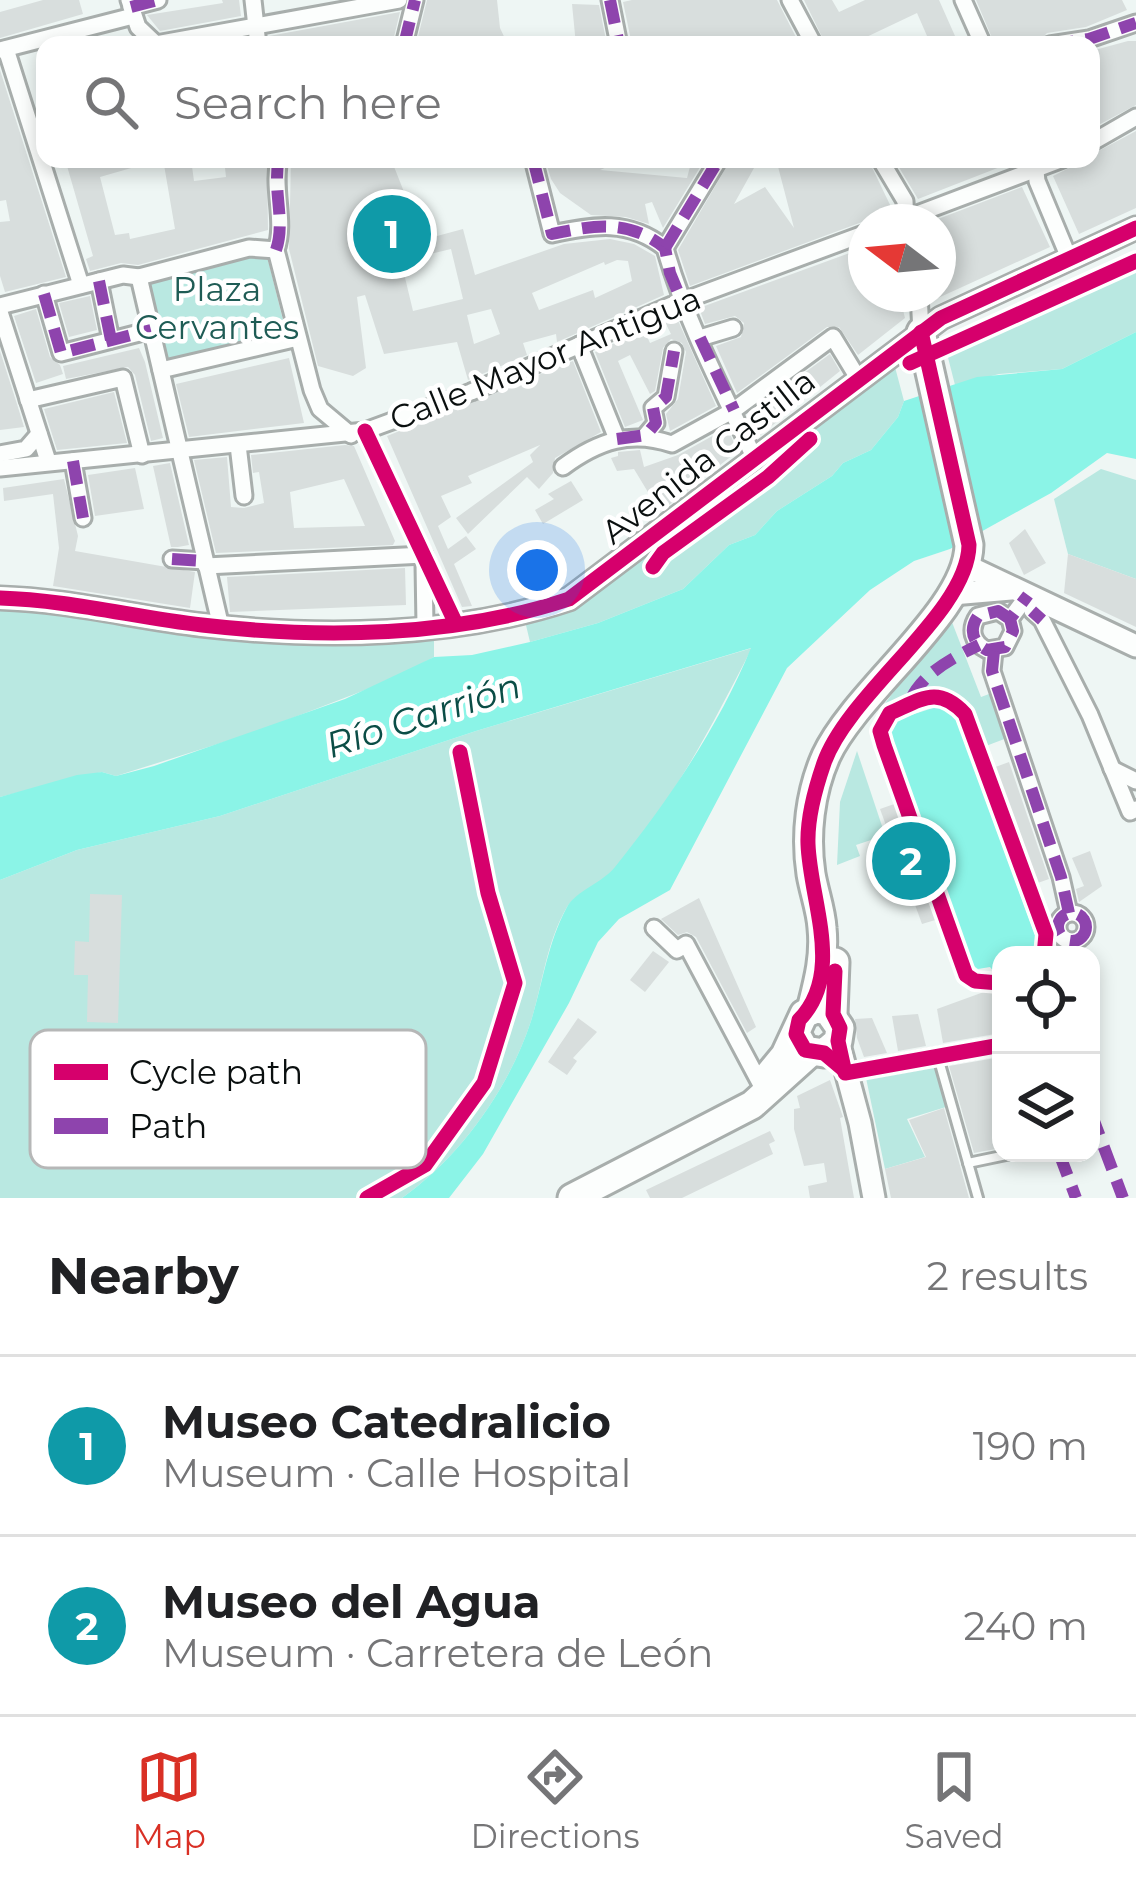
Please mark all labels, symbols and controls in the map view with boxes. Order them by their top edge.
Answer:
search box [36,36,1100,168]
icon: search [78,69,144,135]
text: Search here [174,75,442,130]
pin: 1 [353,189,431,279]
north arrow [848,204,956,312]
park label: Plaza Cervantes [135,269,299,347]
street label: Calle Mayor Antigua [384,277,706,439]
street label: Avenida Castilla [593,360,823,552]
your location [507,540,567,600]
water label: Río Carrión [320,663,526,767]
pin: 2 [872,816,950,906]
map controls [992,946,1100,1162]
button: locate [992,946,1100,1054]
legend [30,1030,426,1168]
text: Cycle path [129,1052,303,1092]
button: layers [992,1054,1100,1162]
text: Path [129,1106,207,1146]
text: Nearby [48,1245,239,1307]
text: 2 results [927,1252,1088,1300]
text: Museo Catedralicio [162,1394,611,1449]
text: 1 [79,1422,95,1470]
text: 190 m [973,1422,1088,1470]
text: Museum · Calle Hospital [162,1449,631,1497]
text: Museo del Agua [162,1574,541,1629]
text: 2 [75,1602,99,1650]
text: 240 m [964,1602,1088,1650]
text: Museum · Carretera de León [162,1629,713,1677]
tab: Map [132,1744,206,1856]
tab: Directions [471,1744,640,1856]
tab: Saved [904,1744,1004,1856]

